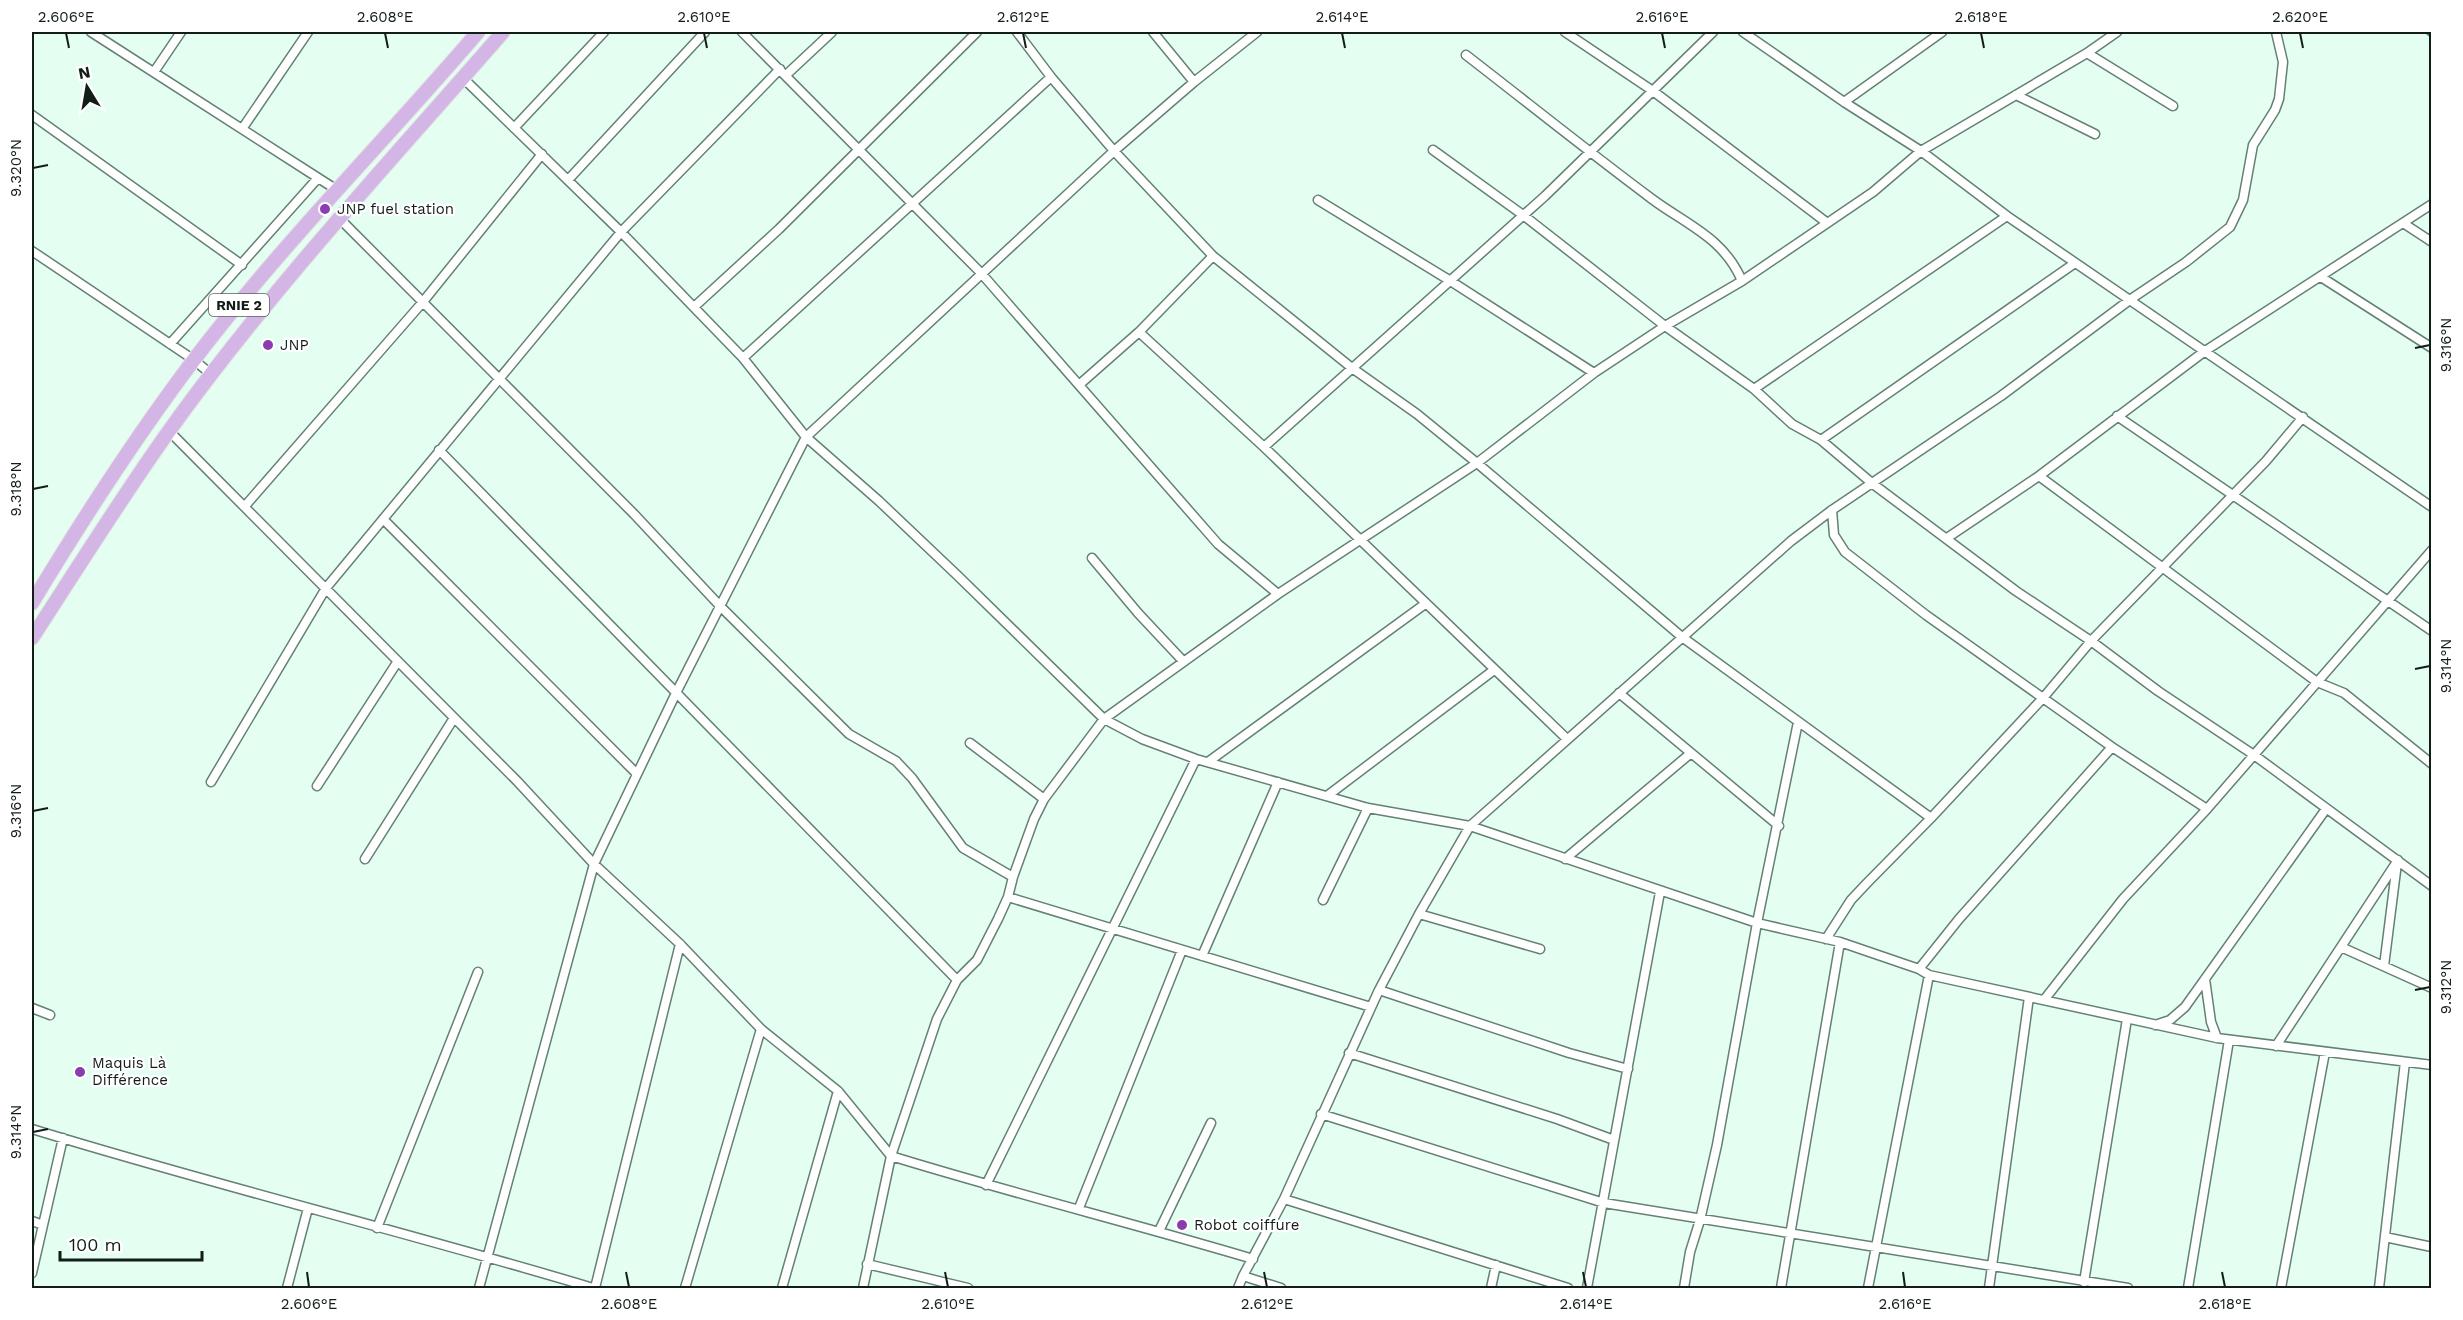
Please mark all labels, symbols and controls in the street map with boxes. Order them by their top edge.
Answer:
text: 2.606°E [38,8,94,26]
text: 2.608°E [357,8,413,26]
text: 2.610°E [677,8,731,26]
text: 2.612°E [997,8,1049,26]
text: 2.614°E [1315,8,1369,26]
text: 2.616°E [1635,8,1689,26]
text: 2.618°E [1954,8,2008,26]
text: 2.620°E [2272,8,2328,26]
north arrow [57,57,117,117]
text: N [77,62,92,83]
text: 9.320°N [7,139,25,197]
place label: JNP fuel station [337,200,454,218]
marker: JNP fuel station [318,202,332,216]
road number: RNIE 2 [209,294,269,316]
text: 9.316°N [2437,318,2455,372]
place label: JNP [280,336,309,354]
marker: JNP [261,338,275,352]
text: 9.318°N [7,462,25,516]
text: 9.314°N [2437,639,2455,693]
text: 9.316°N [7,784,25,838]
text: 9.312°N [2437,960,2455,1014]
place label: Maquis Là Différence [92,1054,168,1089]
marker: Maquis Là Différence [73,1065,87,1079]
text: 9.314°N [7,1105,25,1159]
place label: Robot coiffure [1194,1216,1299,1234]
marker: Robot coiffure [1175,1218,1189,1232]
scale bar [60,1224,202,1262]
text: 100 m [69,1234,122,1255]
text: 2.606°E [281,1295,337,1313]
text: 2.608°E [601,1295,657,1313]
text: 2.610°E [921,1295,975,1313]
text: 2.612°E [1241,1295,1293,1313]
text: 2.614°E [1559,1295,1613,1313]
text: 2.616°E [1878,1295,1932,1313]
text: 2.618°E [2198,1295,2252,1313]

